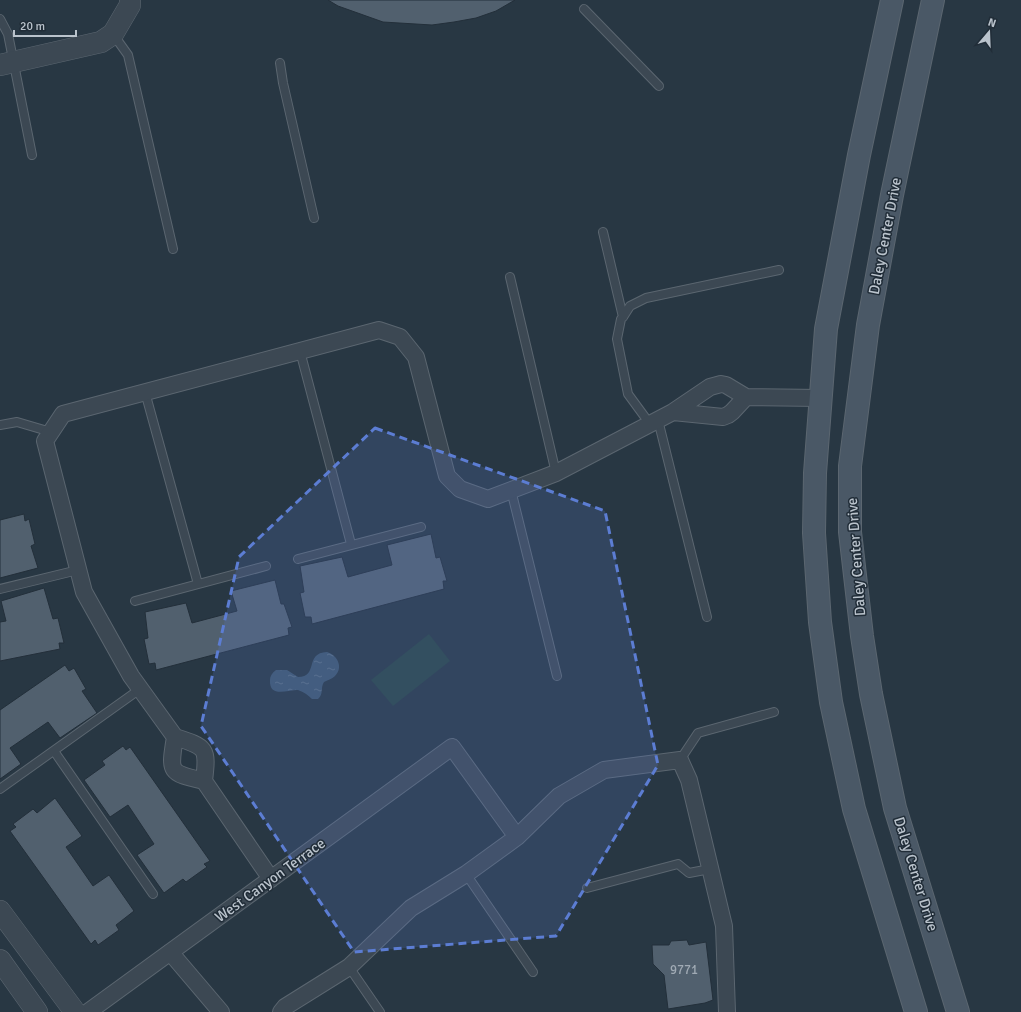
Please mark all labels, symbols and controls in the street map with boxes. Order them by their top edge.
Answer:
scale bar [14,12,76,38]
north arrow [969,12,1009,52]
text: N [986,16,998,30]
text: 20 m [20,19,45,34]
street label: Daley Center Drive [865,176,905,296]
street label: Daley Center Drive [843,497,869,617]
street label: Daley Center Drive [890,815,942,933]
street label: West Canyon Terrace [211,834,329,926]
house number: 9771 [670,962,698,978]

